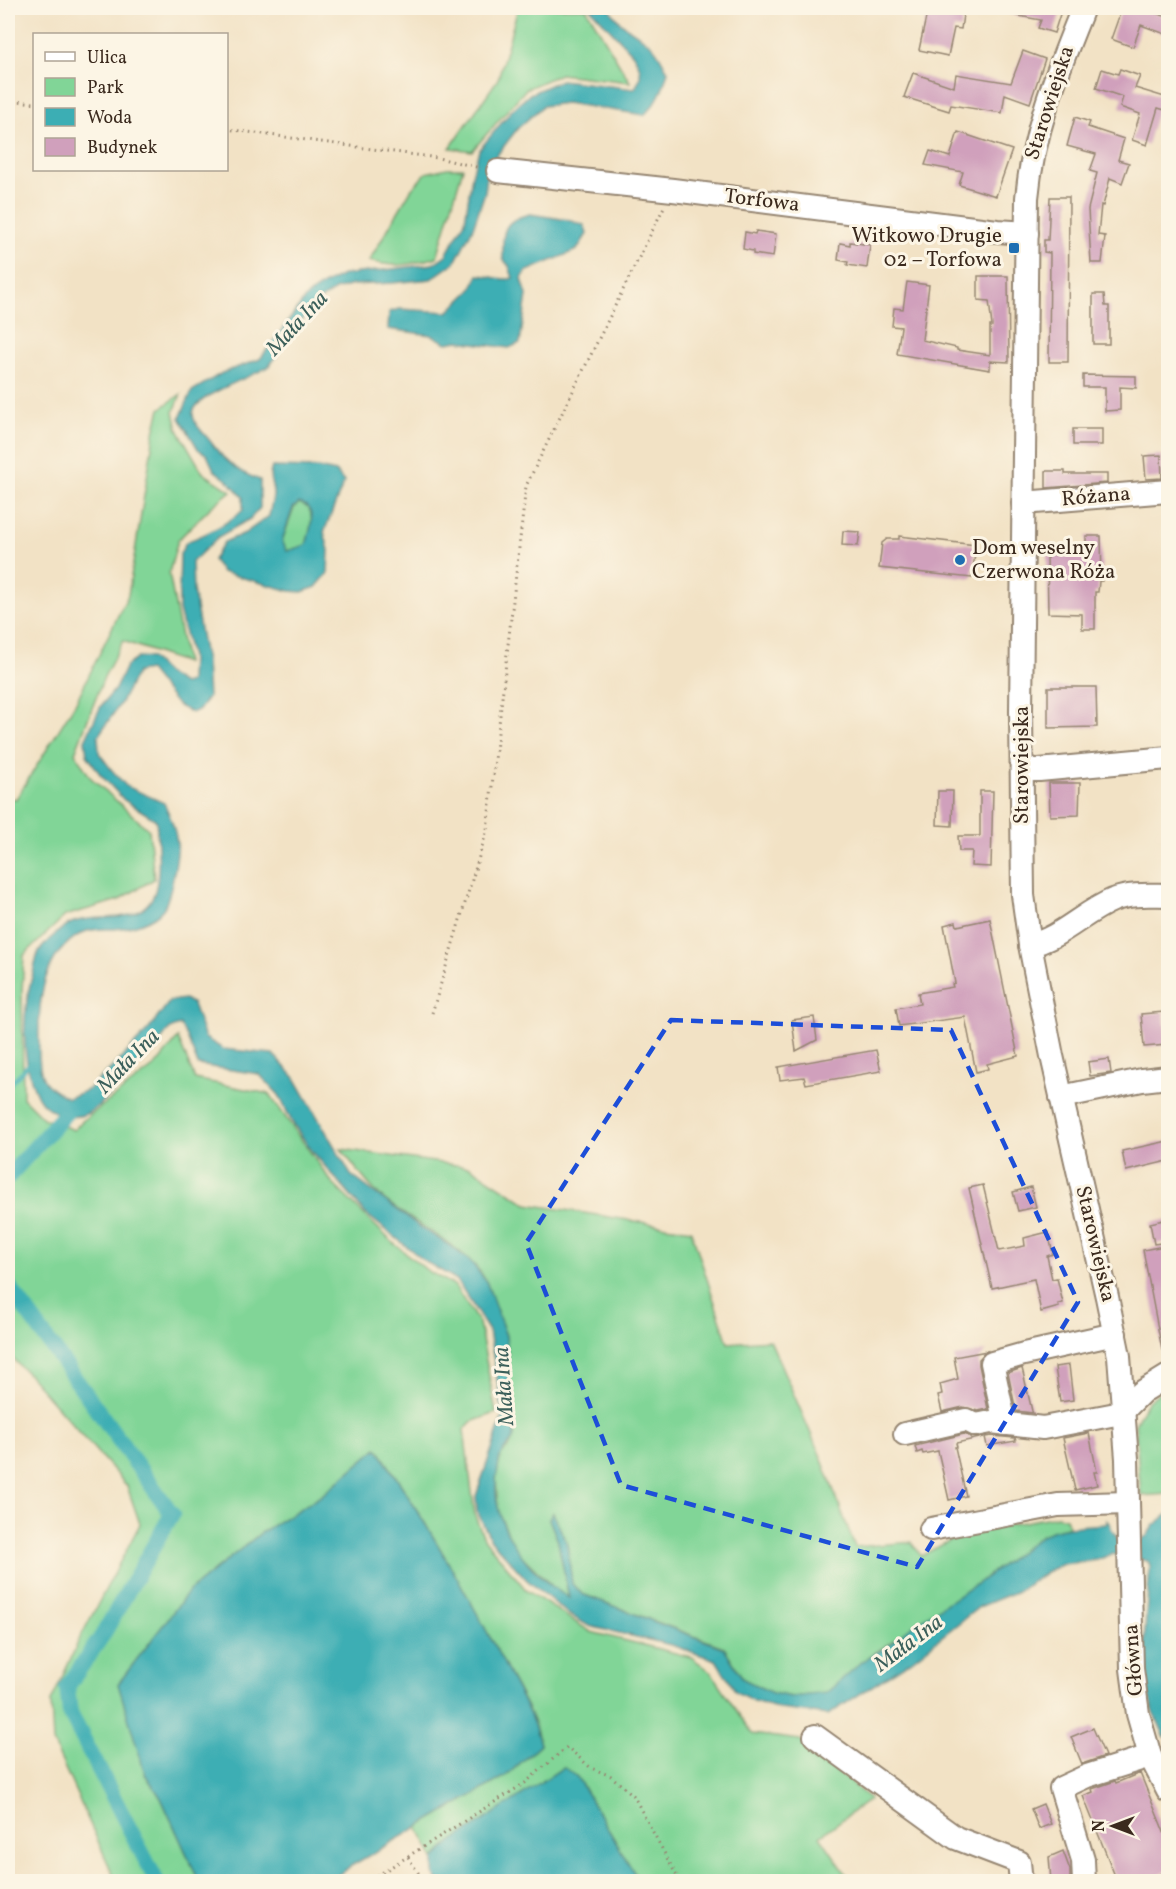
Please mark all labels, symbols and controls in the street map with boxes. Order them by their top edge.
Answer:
legend [33,33,228,171]
street label: Starowiejska [1018,42,1082,164]
text: Ulica [87,46,127,71]
text: Park [87,76,124,101]
text: Woda [87,106,132,131]
text: Budynek [87,136,158,161]
street label: Torfowa [723,182,801,220]
place label: Witkowo Drugie 02 – Torfowa [851,222,1002,275]
marker: Witkowo Drugie 02 – Torfowa [1007,241,1021,255]
water label: Mała Ina [259,285,336,364]
street label: Różana [1060,480,1132,514]
place label: Dom weselny Czerwona Róża [972,534,1116,587]
marker: Dom weselny Czerwona Róża [953,553,967,567]
street label: Starowiejska [1008,706,1037,824]
water label: Mała Ina [90,1023,168,1102]
street label: Starowiejska [1068,1183,1122,1305]
water label: Mała Ina [487,1346,523,1427]
water label: Mała Ina [867,1608,950,1681]
street label: Główna [1117,1623,1151,1697]
north arrow [1083,1796,1143,1856]
text: N [1089,1820,1111,1832]

